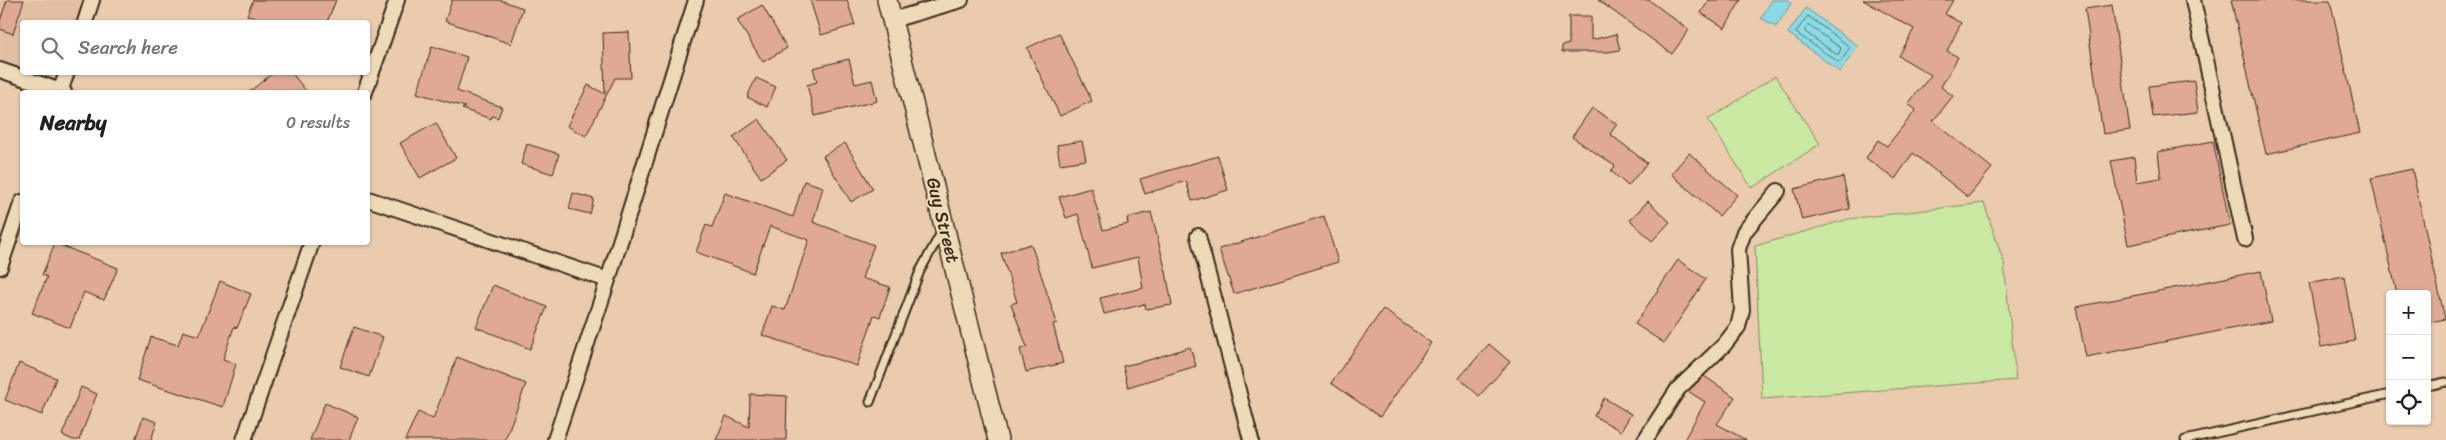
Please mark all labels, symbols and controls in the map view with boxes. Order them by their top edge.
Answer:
search box [20,20,370,75]
text: Search here [78,31,178,64]
icon: search [38,34,66,62]
text: Nearby [40,104,106,142]
text: 0 results [286,108,350,137]
street label: Guy Street [917,174,969,266]
map controls [2386,290,2431,425]
button: + [2386,290,2431,335]
button: − [2386,335,2431,380]
button: locate [2386,380,2431,425]

